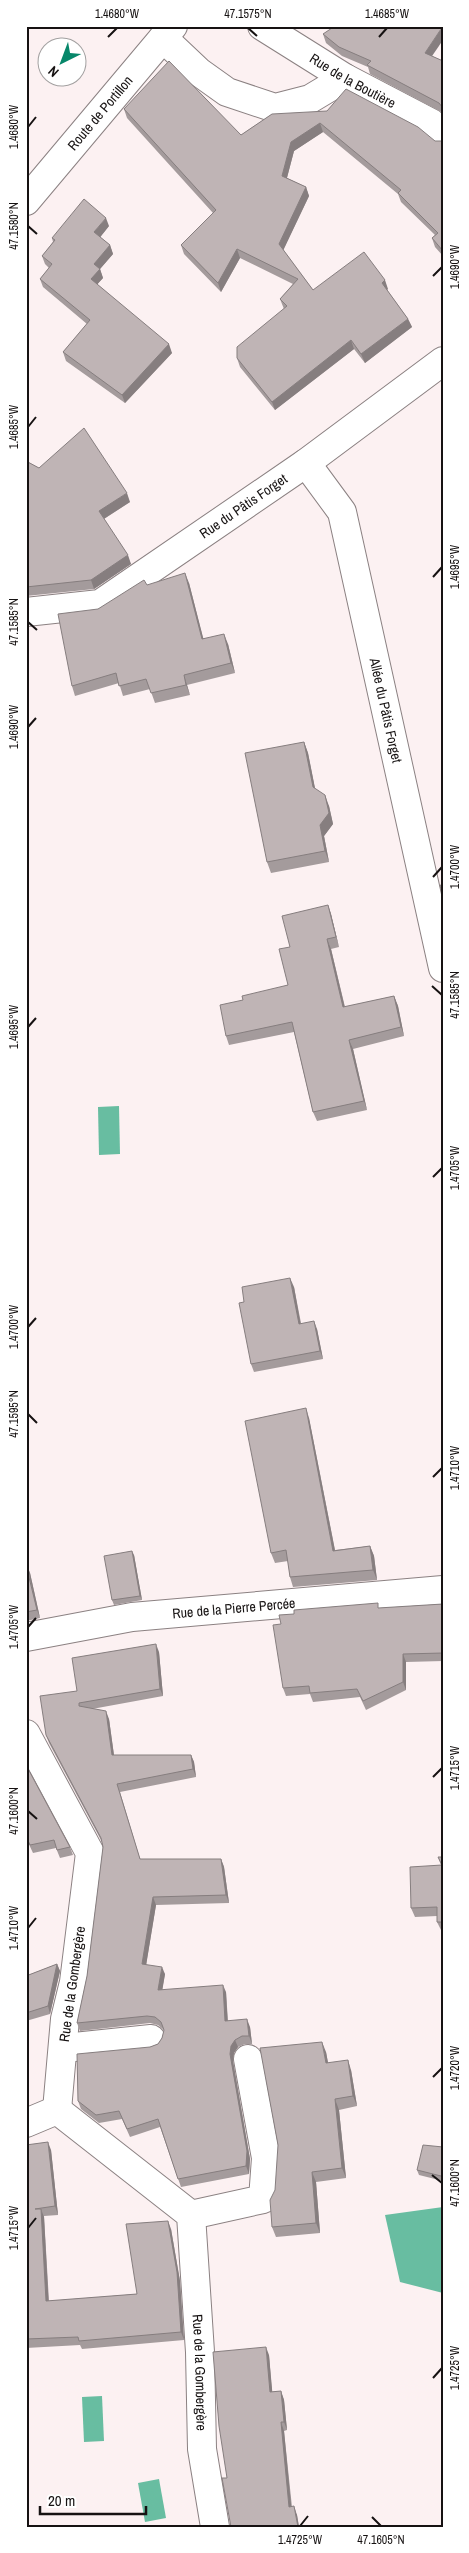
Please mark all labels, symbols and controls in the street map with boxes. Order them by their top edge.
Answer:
text: 1.4680°W [95,6,140,22]
text: 47.1575°N [224,6,272,22]
text: 1.4685°W [365,6,410,22]
north arrow [38,38,88,88]
street label: Rue de la Boutière [306,49,399,112]
text: N [44,62,62,81]
street label: Route de Portillon [63,72,136,154]
text: 1.4680°W [6,104,22,149]
text: 47.1580°N [6,202,22,250]
text: 1.4690°W [447,244,463,289]
text: 1.4685°W [6,404,22,449]
street label: Rue du Pâtis Forget [196,470,291,542]
text: 1.4695°W [447,544,463,589]
text: 47.1585°N [6,598,22,646]
street label: Allée du Pâtis Forget [365,655,406,765]
text: 1.4690°W [6,704,22,749]
text: 1.4700°W [447,844,463,889]
text: 47.1585°N [447,971,463,1019]
text: 1.4695°W [6,1004,22,1049]
text: 1.4705°W [447,1145,463,1190]
text: 1.4700°W [6,1304,22,1349]
text: 47.1595°N [6,1390,22,1438]
text: 1.4710°W [447,1445,463,1490]
street label: Rue de la Pierre Percée [172,1594,296,1622]
text: 1.4705°W [6,1604,22,1649]
text: 1.4715°W [447,1745,463,1790]
text: 47.1600°N [6,1787,22,1835]
text: 1.4710°W [6,1905,22,1950]
street label: Rue de la Gombergère [55,1925,89,2043]
text: 1.4720°W [447,2045,463,2090]
text: 47.1600°N [447,2159,463,2207]
text: 1.4715°W [6,2205,22,2250]
street label: Rue de la Gombergère [189,2313,211,2431]
text: 1.4725°W [447,2345,463,2390]
scale bar [40,2483,146,2515]
text: 20 m [48,2490,75,2511]
text: 1.4725°W [278,2532,323,2548]
text: 47.1605°N [357,2532,405,2548]

